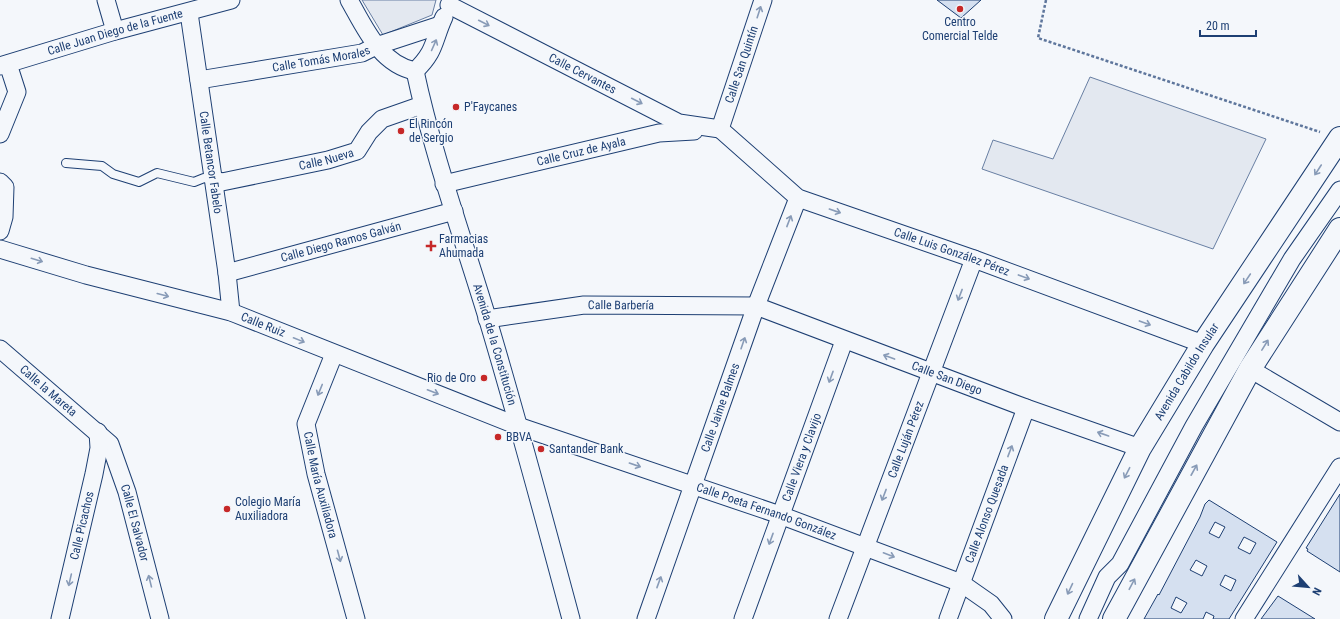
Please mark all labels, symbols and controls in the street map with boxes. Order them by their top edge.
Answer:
marker: Centro Comercial Telde [955,4,965,14]
street label: Calle Juan Diego de la Fuente [46,6,185,58]
one-way arrow [756,6,763,19]
scale bar [1200,12,1256,38]
place label: Centro Comercial Telde [922,15,998,43]
text: 20 m [1206,19,1230,33]
one-way arrow [477,20,489,27]
street label: Calle San Quintín [722,24,761,105]
one-way arrow [431,39,438,51]
street label: Calle Tomás Morales [271,43,373,75]
street label: Calle Cervantes [546,50,619,97]
one-way arrow [631,98,643,105]
place label: P'Faycanes [464,100,517,114]
marker: P'Faycanes [451,102,461,112]
street label: Calle Betancor Fabelo [196,110,225,215]
place label: El Rincón de Sergio [409,117,453,145]
marker: El Rincón de Sergio [396,126,406,136]
street label: Calle Cruz de Ayala [535,134,627,169]
street label: Calle Nueva [298,145,356,173]
one-way arrow [1314,165,1323,176]
one-way arrow [828,208,841,215]
one-way arrow [786,216,794,228]
street label: Calle Diego Ramos Galván [279,219,403,265]
street label: Calle Luis González Pérez [892,225,1012,279]
place label: Farmacias Ahumada [439,232,488,260]
marker: Farmacias Ahumada [426,241,436,251]
one-way arrow [31,257,44,264]
one-way arrow [1242,273,1250,285]
one-way arrow [1017,274,1029,282]
street label: Avenida de la Constitución [470,282,519,407]
one-way arrow [956,289,964,301]
one-way arrow [156,291,169,299]
street label: Calle Barbería [588,298,654,312]
street label: Calle Ruiz [239,310,287,340]
one-way arrow [1139,319,1151,327]
street label: Avenida Cabildo Insular [1152,320,1222,423]
one-way arrow [293,336,305,344]
one-way arrow [740,336,747,349]
one-way arrow [1261,340,1269,351]
one-way arrow [882,353,895,360]
street label: Calle San Diego [910,358,984,398]
street label: Calle Jaime Balmes [698,361,742,454]
street label: Calle la Mareta [17,362,80,420]
place label: Rio de Oro [427,371,476,385]
one-way arrow [826,371,834,383]
marker: Rio de Oro [479,373,489,383]
one-way arrow [316,384,323,396]
one-way arrow [427,389,439,397]
street label: Calle Luján Pérez [885,399,927,480]
street label: Calle Viera y Clavijo [779,411,824,504]
street label: Calle María Auxiliadora [301,430,340,540]
place label: BBVA [506,430,532,444]
one-way arrow [1098,430,1110,438]
marker: BBVA [493,432,503,442]
place label: Santander Bank [549,442,624,456]
marker: Santander Bank [536,444,546,454]
one-way arrow [1007,445,1014,458]
one-way arrow [628,462,641,469]
street label: Calle Alonso Quesada [962,463,1011,565]
one-way arrow [1190,464,1198,476]
one-way arrow [1123,467,1130,479]
street label: Calle Poeta Fernando González [695,480,838,543]
street label: Calle El Salvador [118,482,152,563]
one-way arrow [880,489,888,501]
street label: Calle Picachos [67,490,97,561]
place label: Colegio María Auxiliadora [235,495,301,523]
marker: Colegio María Auxiliadora [222,504,232,514]
one-way arrow [767,533,775,545]
one-way arrow [335,549,343,562]
one-way arrow [883,552,895,560]
north arrow [1288,567,1328,607]
one-way arrow [65,573,73,586]
one-way arrow [146,575,153,588]
one-way arrow [656,577,664,589]
one-way arrow [1129,578,1136,590]
one-way arrow [1065,583,1073,595]
text: N [1309,585,1324,597]

